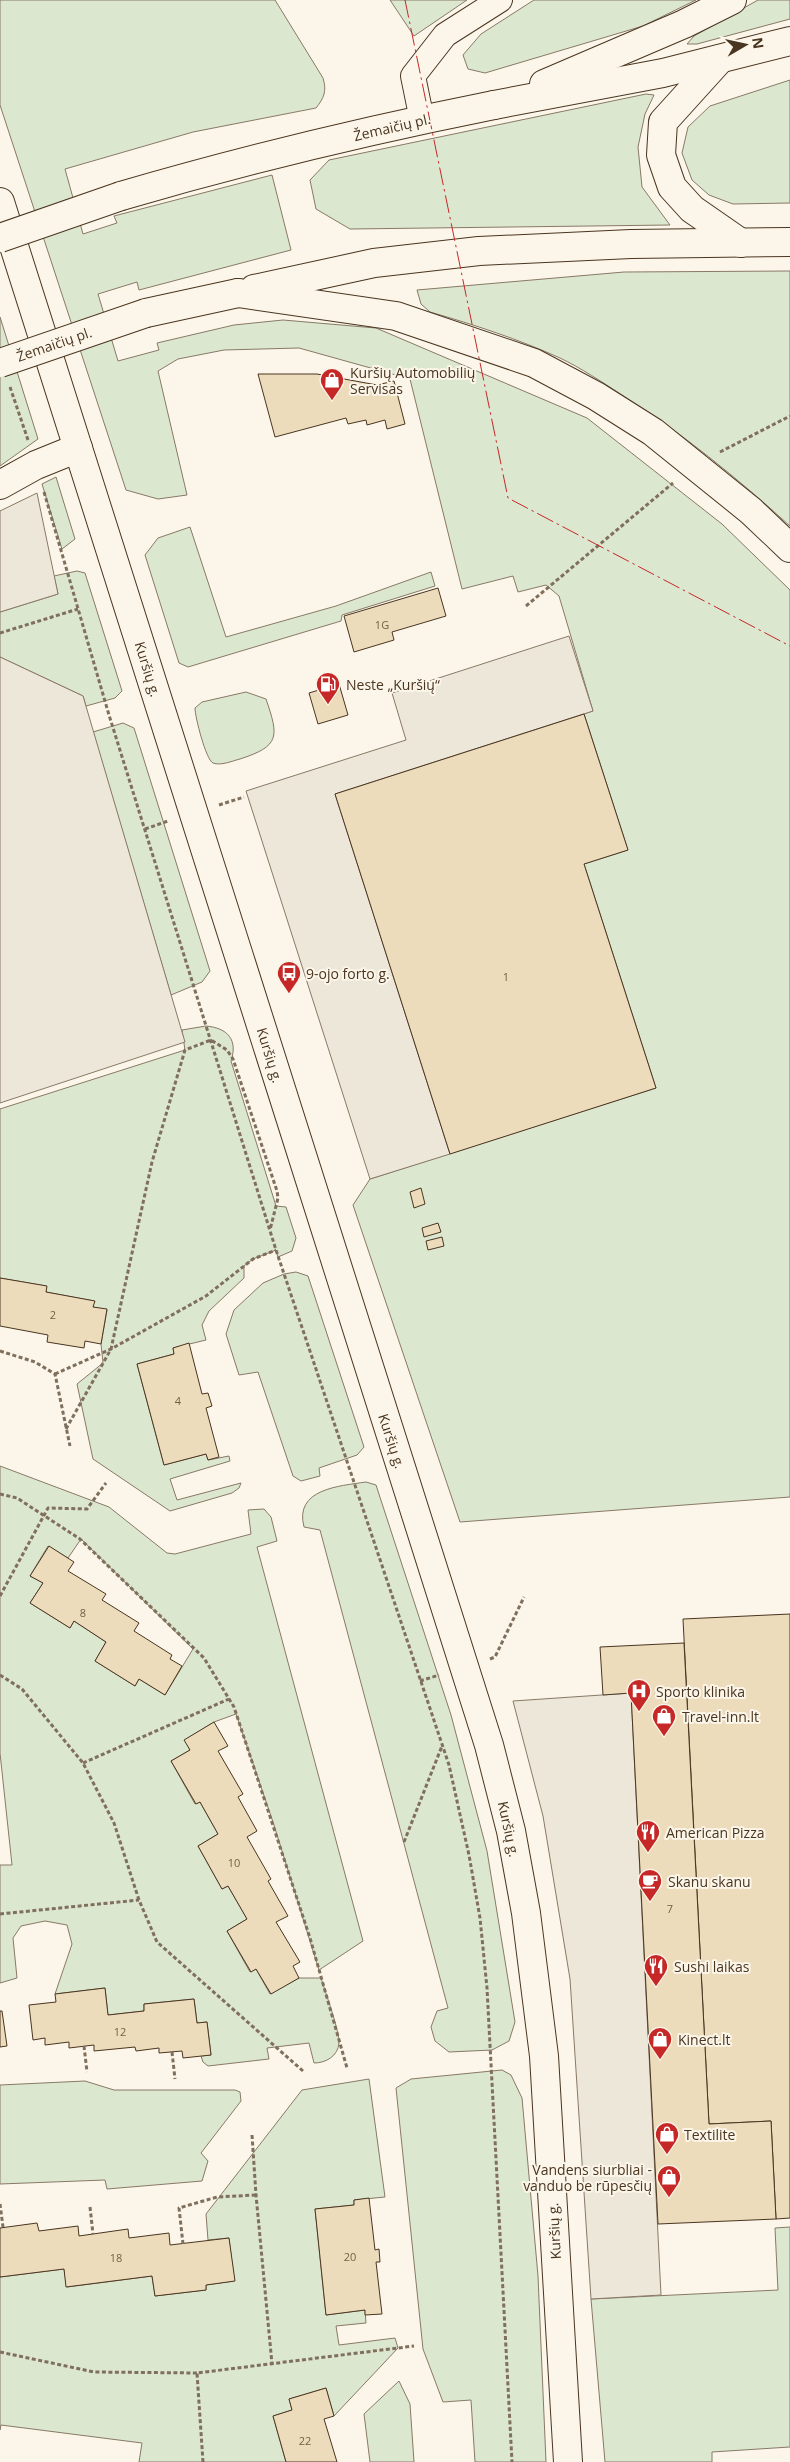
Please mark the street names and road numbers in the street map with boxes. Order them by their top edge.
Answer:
street label: Žemaičių pl. [352,109,432,145]
street label: Žemaičių pl. [14,322,94,366]
street label: Kuršių g. [131,639,165,699]
street label: Kuršių g. [253,1025,287,1085]
street label: Kuršių g. [374,1411,410,1471]
street label: Kuršių g. [494,1799,524,1859]
street label: Kuršių g. [543,2202,565,2260]

